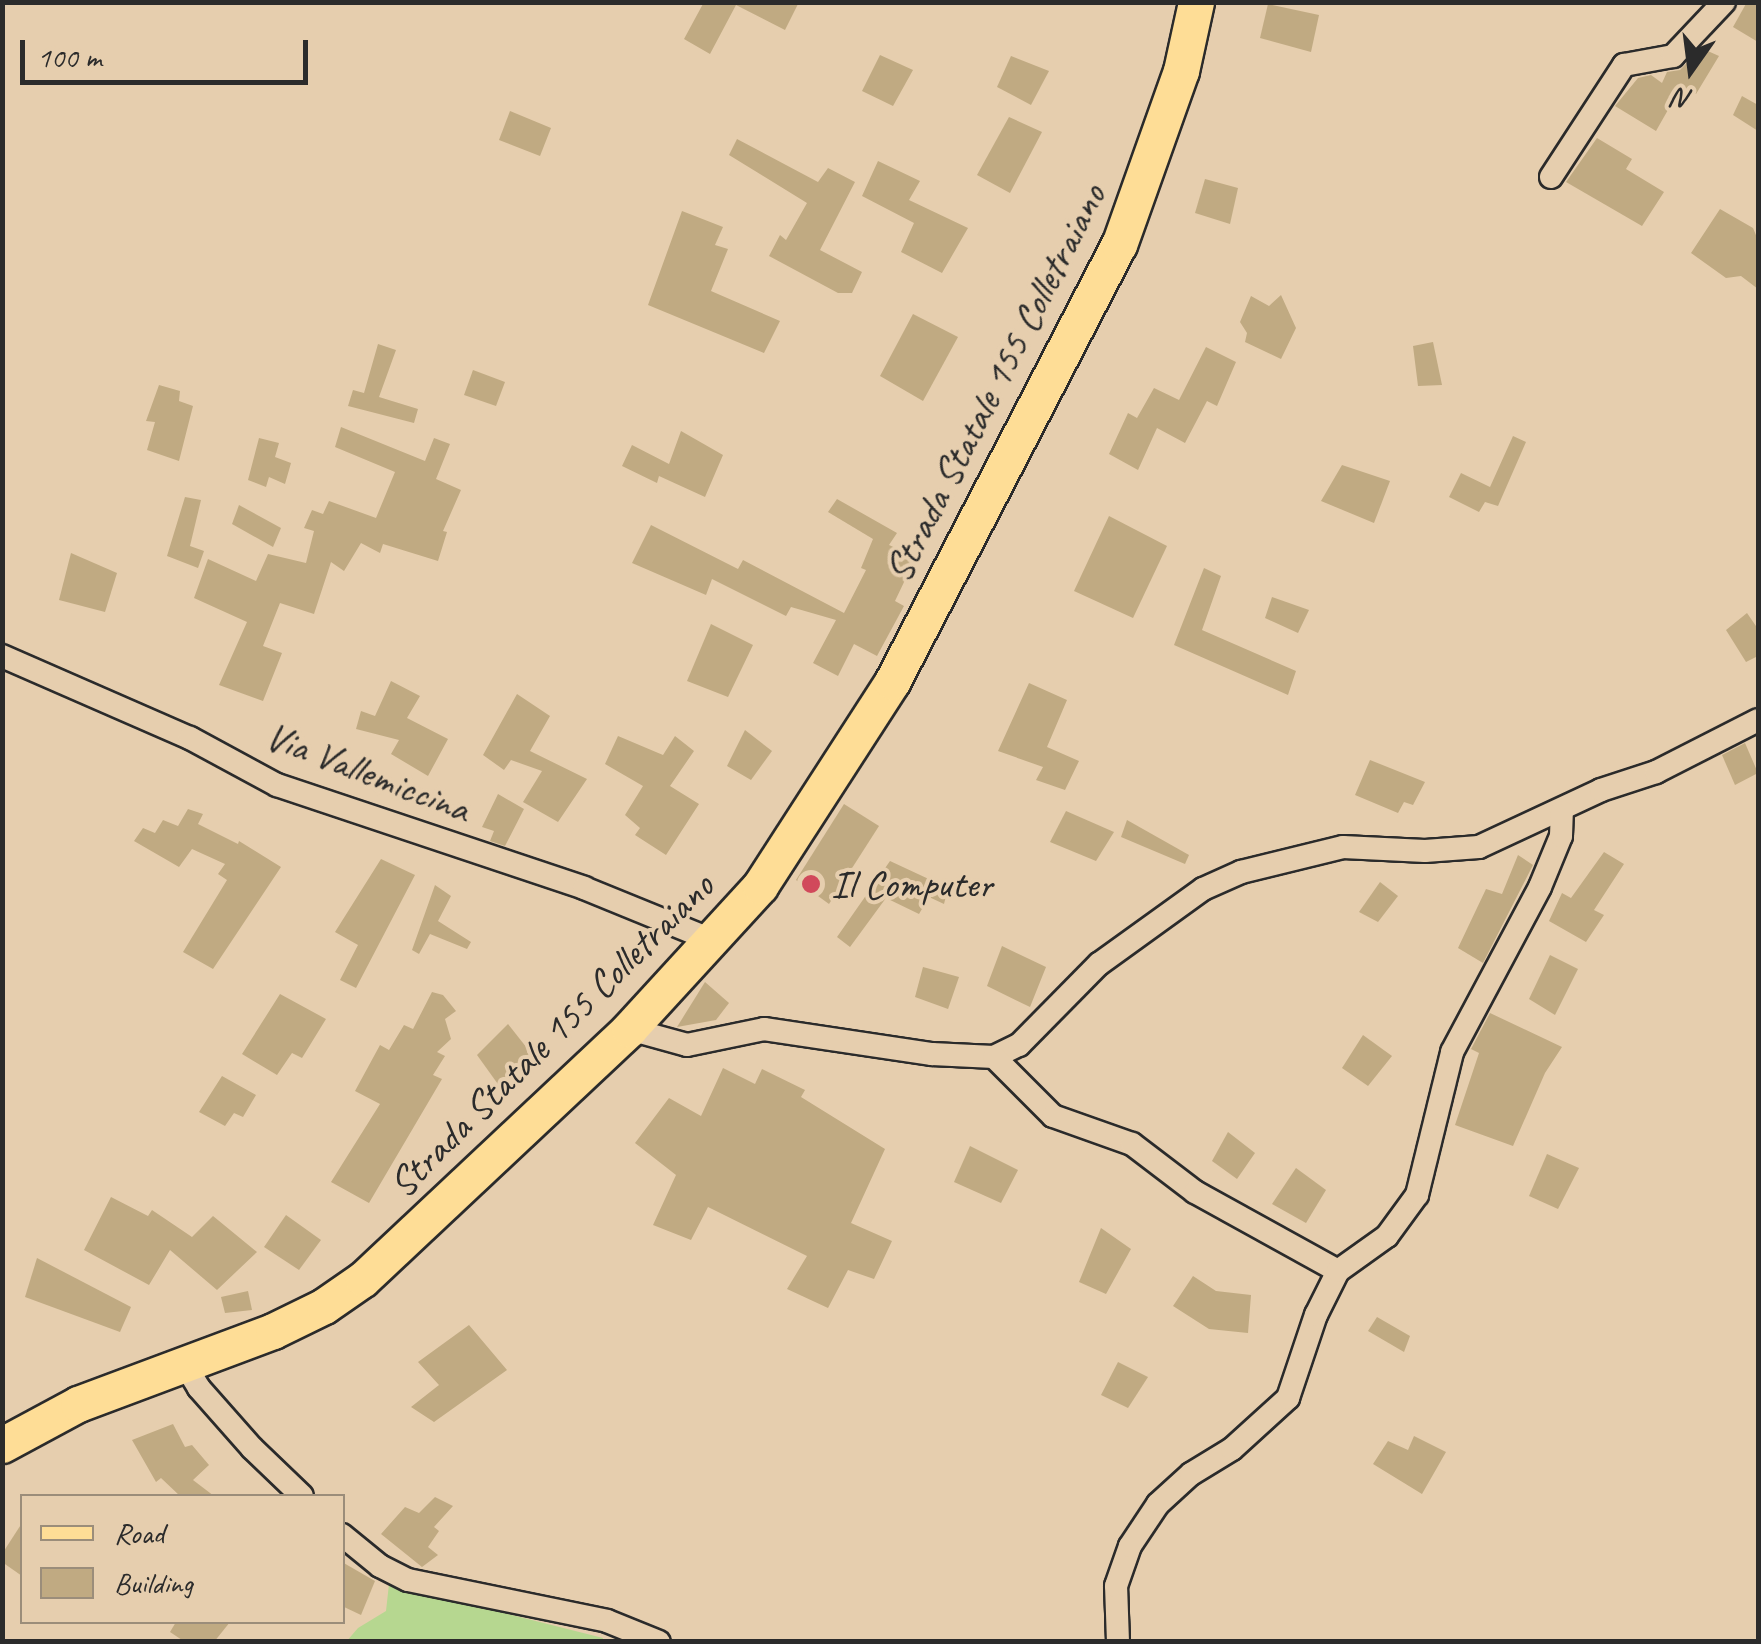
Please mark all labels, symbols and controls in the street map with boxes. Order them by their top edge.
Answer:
scale bar [25,20,312,82]
north arrow [1641,20,1741,120]
text: 100 m [37,38,102,76]
text: N [1671,81,1696,119]
street label: Strada Statale 155 Colletraiano [874,176,1116,590]
street label: Via Vallemiccina [259,711,477,833]
place label: Il Computer [831,860,990,908]
street label: Strada Statale 155 Colletraiano [379,863,723,1207]
marker: Il Computer [800,873,822,895]
legend [20,1494,345,1624]
text: Road [114,1514,164,1552]
text: Building [114,1564,193,1602]

